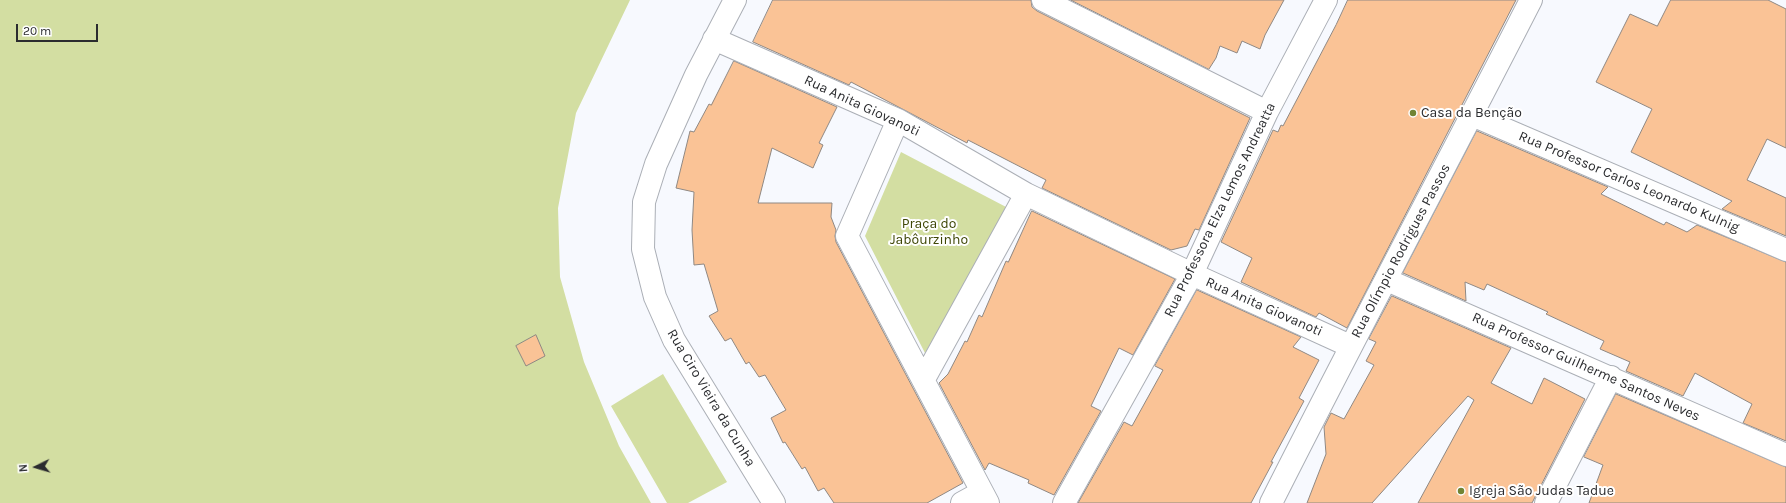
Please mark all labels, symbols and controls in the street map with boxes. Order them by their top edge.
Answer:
scale bar [18,16,100,42]
text: 20 m [23,24,51,38]
street label: Rua Anita Giovanoti [801,72,923,140]
street label: Rua Professora Elza Lemos Andreatta [1161,100,1279,320]
place label: Casa da Benção [1421,105,1522,121]
marker: Casa da Benção [1408,108,1418,118]
street label: Rua Professor Carlos Leonardo Kulnig [1516,128,1742,236]
street label: Rua Olímpio Rodrigues Passos [1348,161,1454,341]
park label: Praça do Jabôurzinho [890,216,968,248]
street label: Rua Anita Giovanoti [1203,274,1325,340]
street label: Rua Professor Guilherme Santos Neves [1469,309,1703,425]
street label: Rua Ciro Vieira da Cunha [663,326,759,470]
north arrow [16,447,56,487]
text: N [17,464,30,473]
place label: Igreja São Judas Tadue [1469,483,1614,499]
marker: Igreja São Judas Tadue [1456,486,1466,496]

